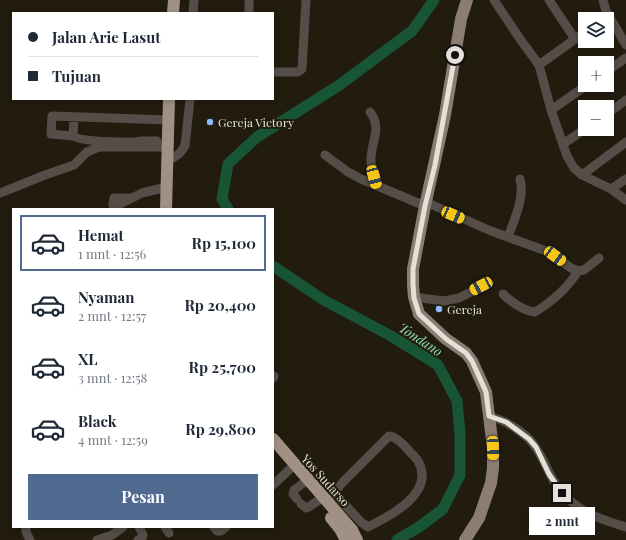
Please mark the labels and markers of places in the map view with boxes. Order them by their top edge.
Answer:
place label: Gereja Victory [218,114,294,130]
marker: Gereja Victory [205,117,215,127]
place label: Gereja [447,301,482,317]
marker: Gereja [434,304,444,314]

